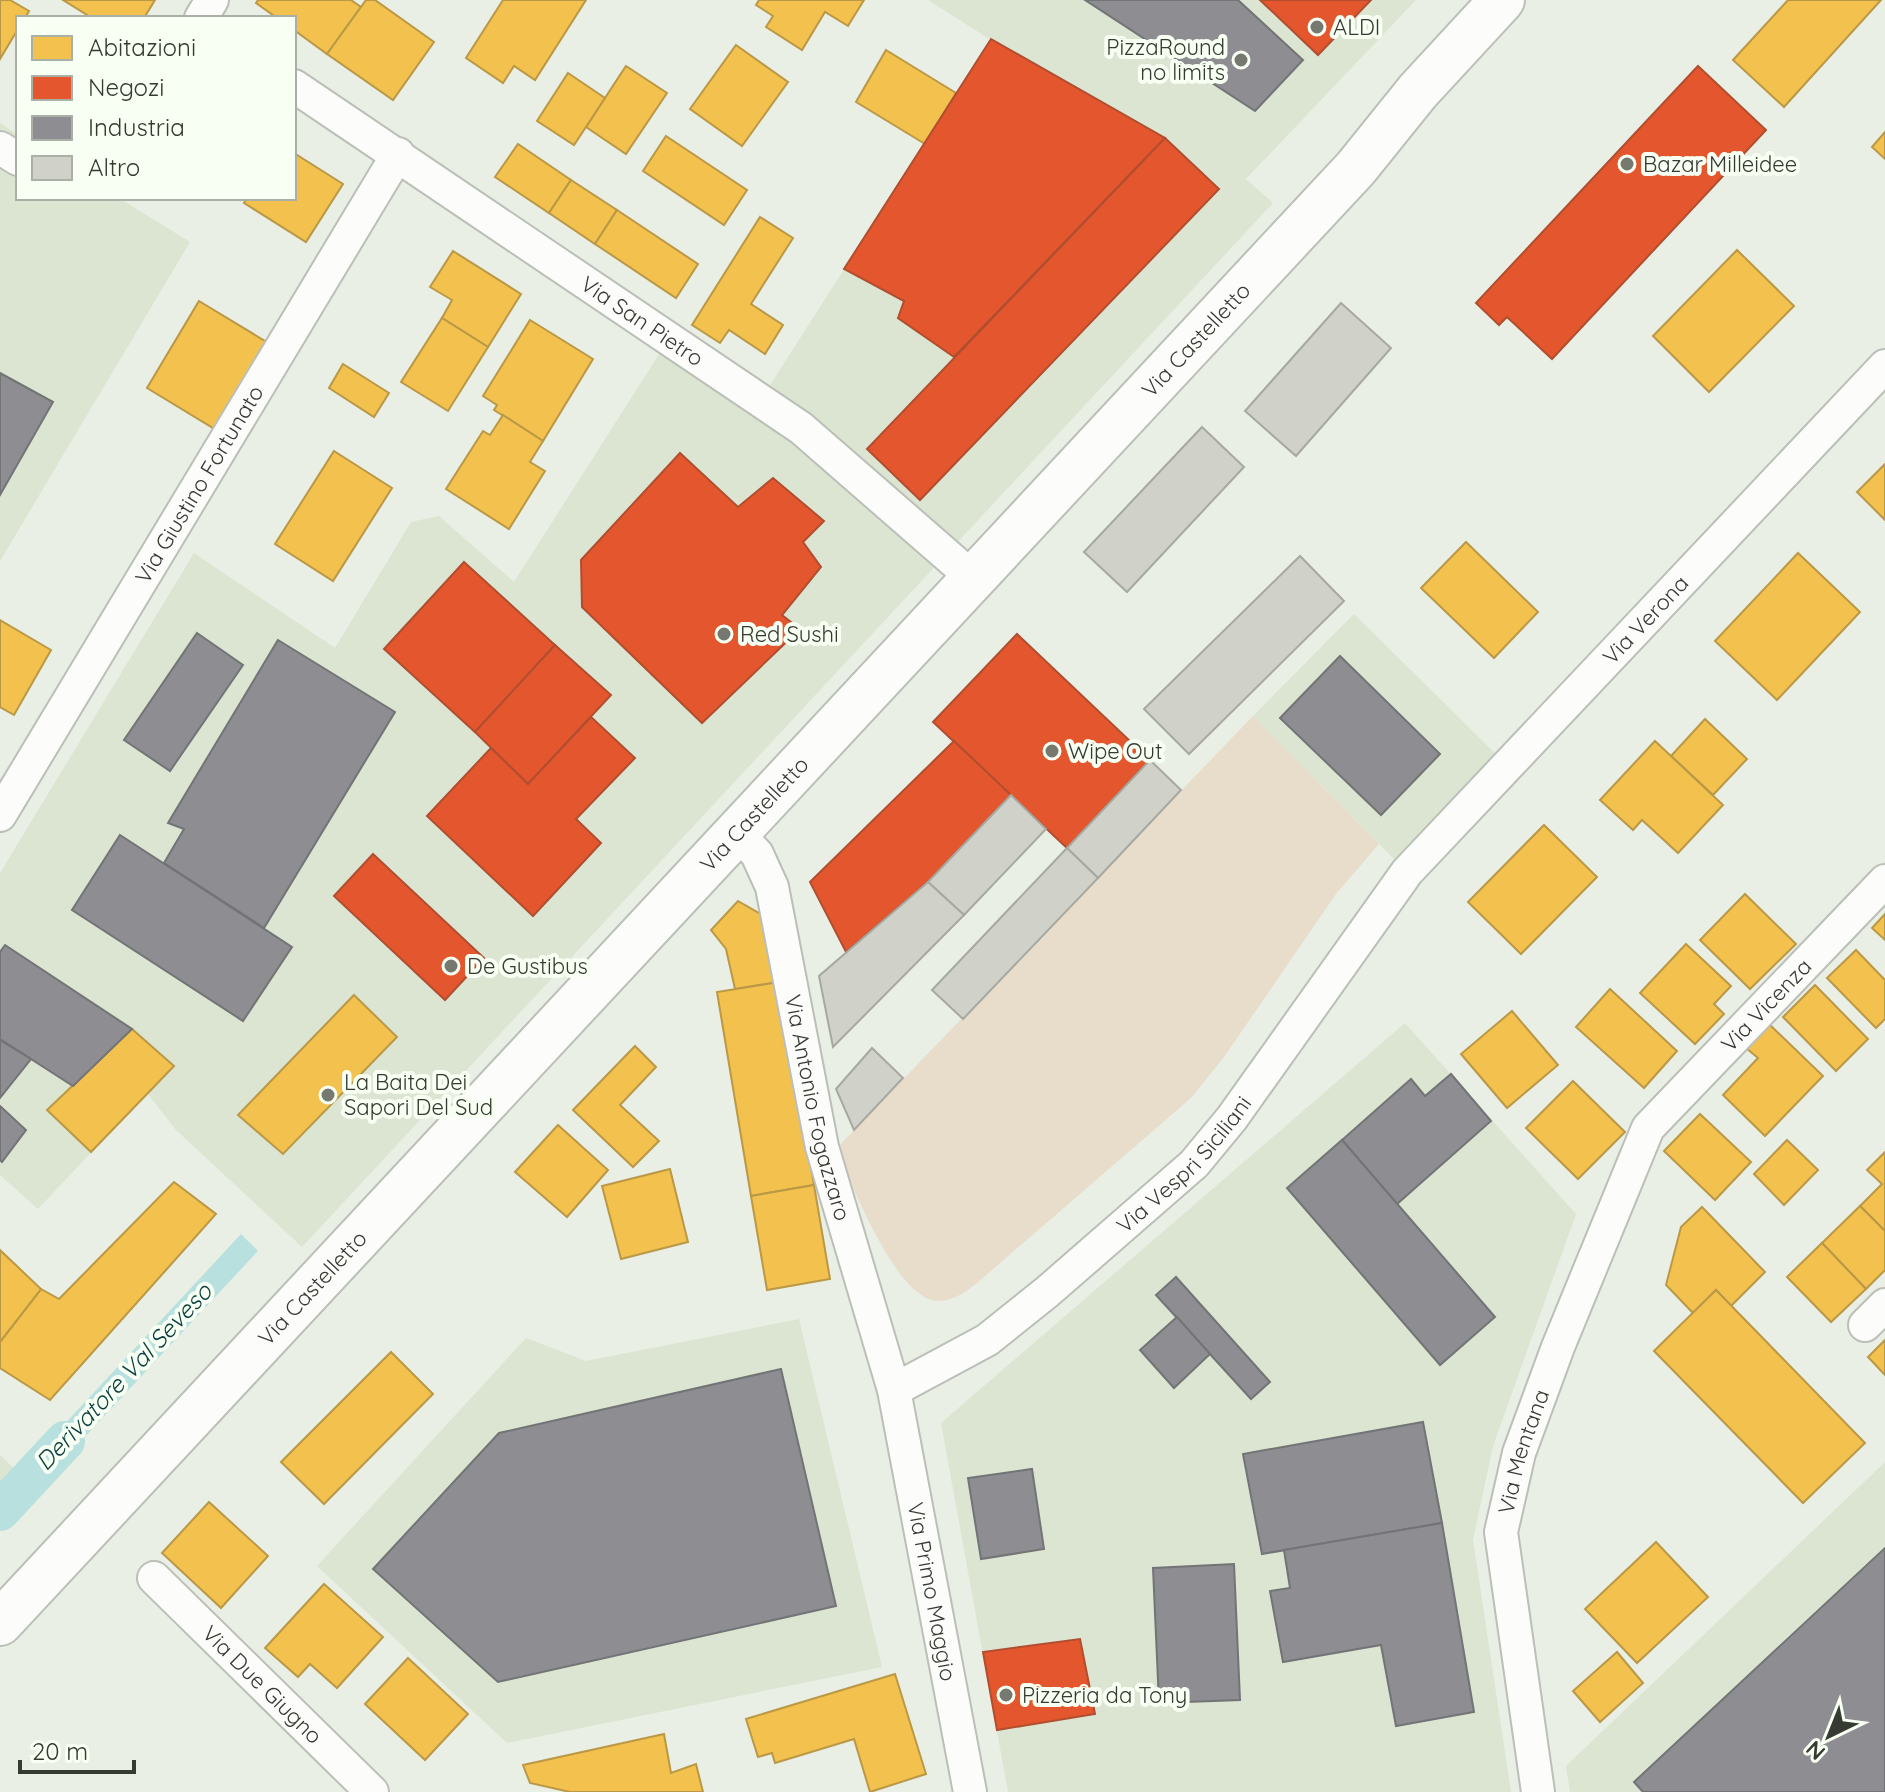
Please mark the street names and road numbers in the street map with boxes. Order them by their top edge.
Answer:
street label: Via San Pietro [575,270,709,372]
street label: Via Castelletto [1135,277,1256,403]
street label: Via Giustino Fortunato [129,380,270,589]
street label: Via Verona [1596,569,1694,670]
street label: Via Castelletto [694,751,814,877]
street label: Via Vicenza [1715,952,1817,1057]
street label: Via Antonio Fogazzaro [779,992,857,1224]
street label: Via Vespri Siciliani [1111,1090,1257,1239]
street label: Via Castelletto [252,1225,373,1351]
street label: Via Mentana [1492,1385,1555,1517]
street label: Via Primo Maggio [901,1500,963,1683]
street label: Via Due Giugno [196,1619,329,1750]

